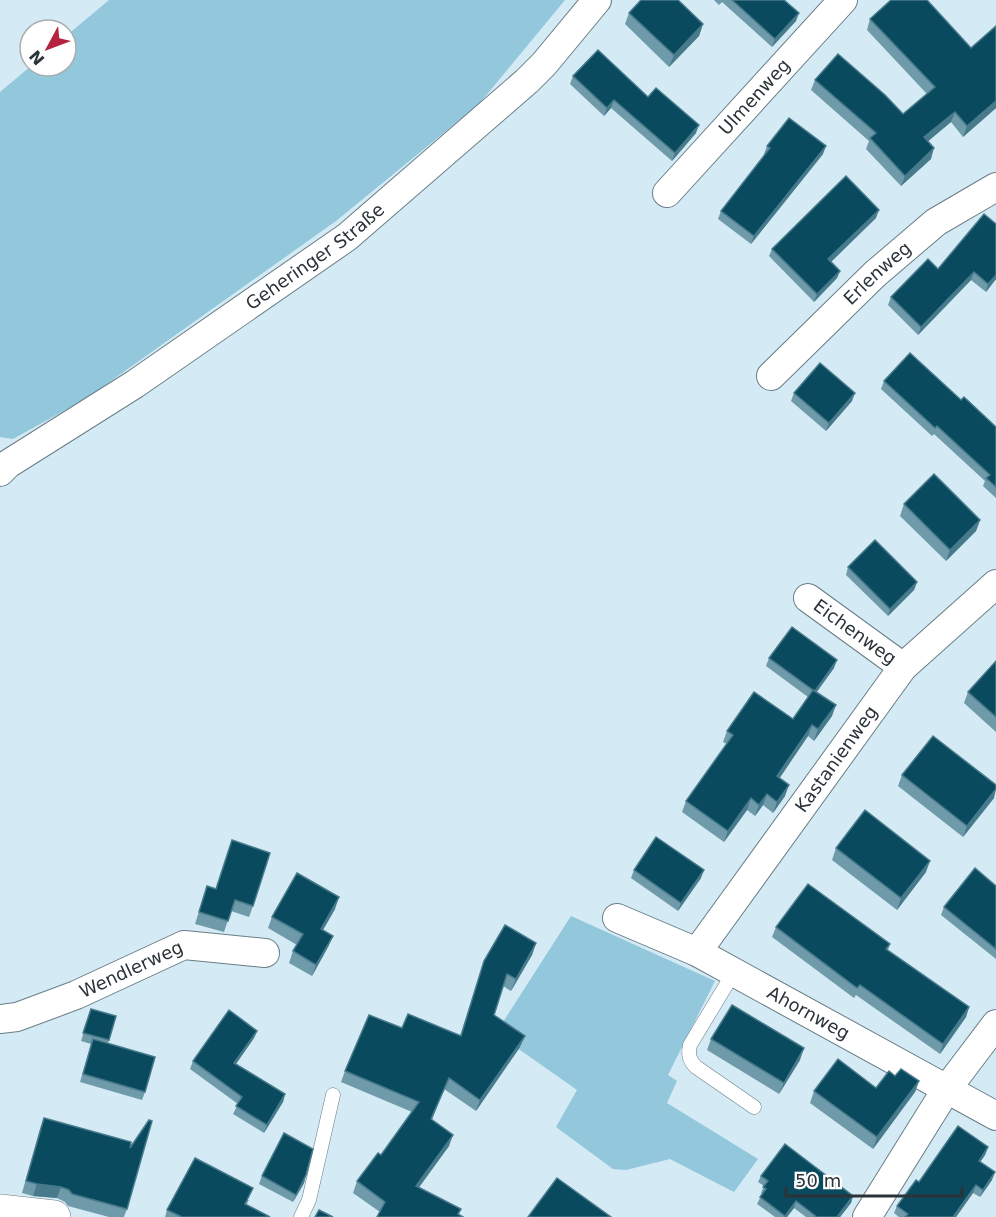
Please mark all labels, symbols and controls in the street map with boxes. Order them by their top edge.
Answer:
north arrow [18,18,78,78]
text: N [25,46,49,69]
street label: Ulmenweg [714,54,794,139]
street label: Geheringer Straße [242,199,388,314]
street label: Erlenweg [839,237,915,309]
street label: Eichenweg [810,595,901,669]
street label: Kastanienweg [791,702,881,816]
street label: Wendlerweg [76,936,186,1002]
street label: Ahornweg [764,982,853,1044]
scale bar [786,1160,962,1198]
text: 50 m [795,1170,841,1191]

